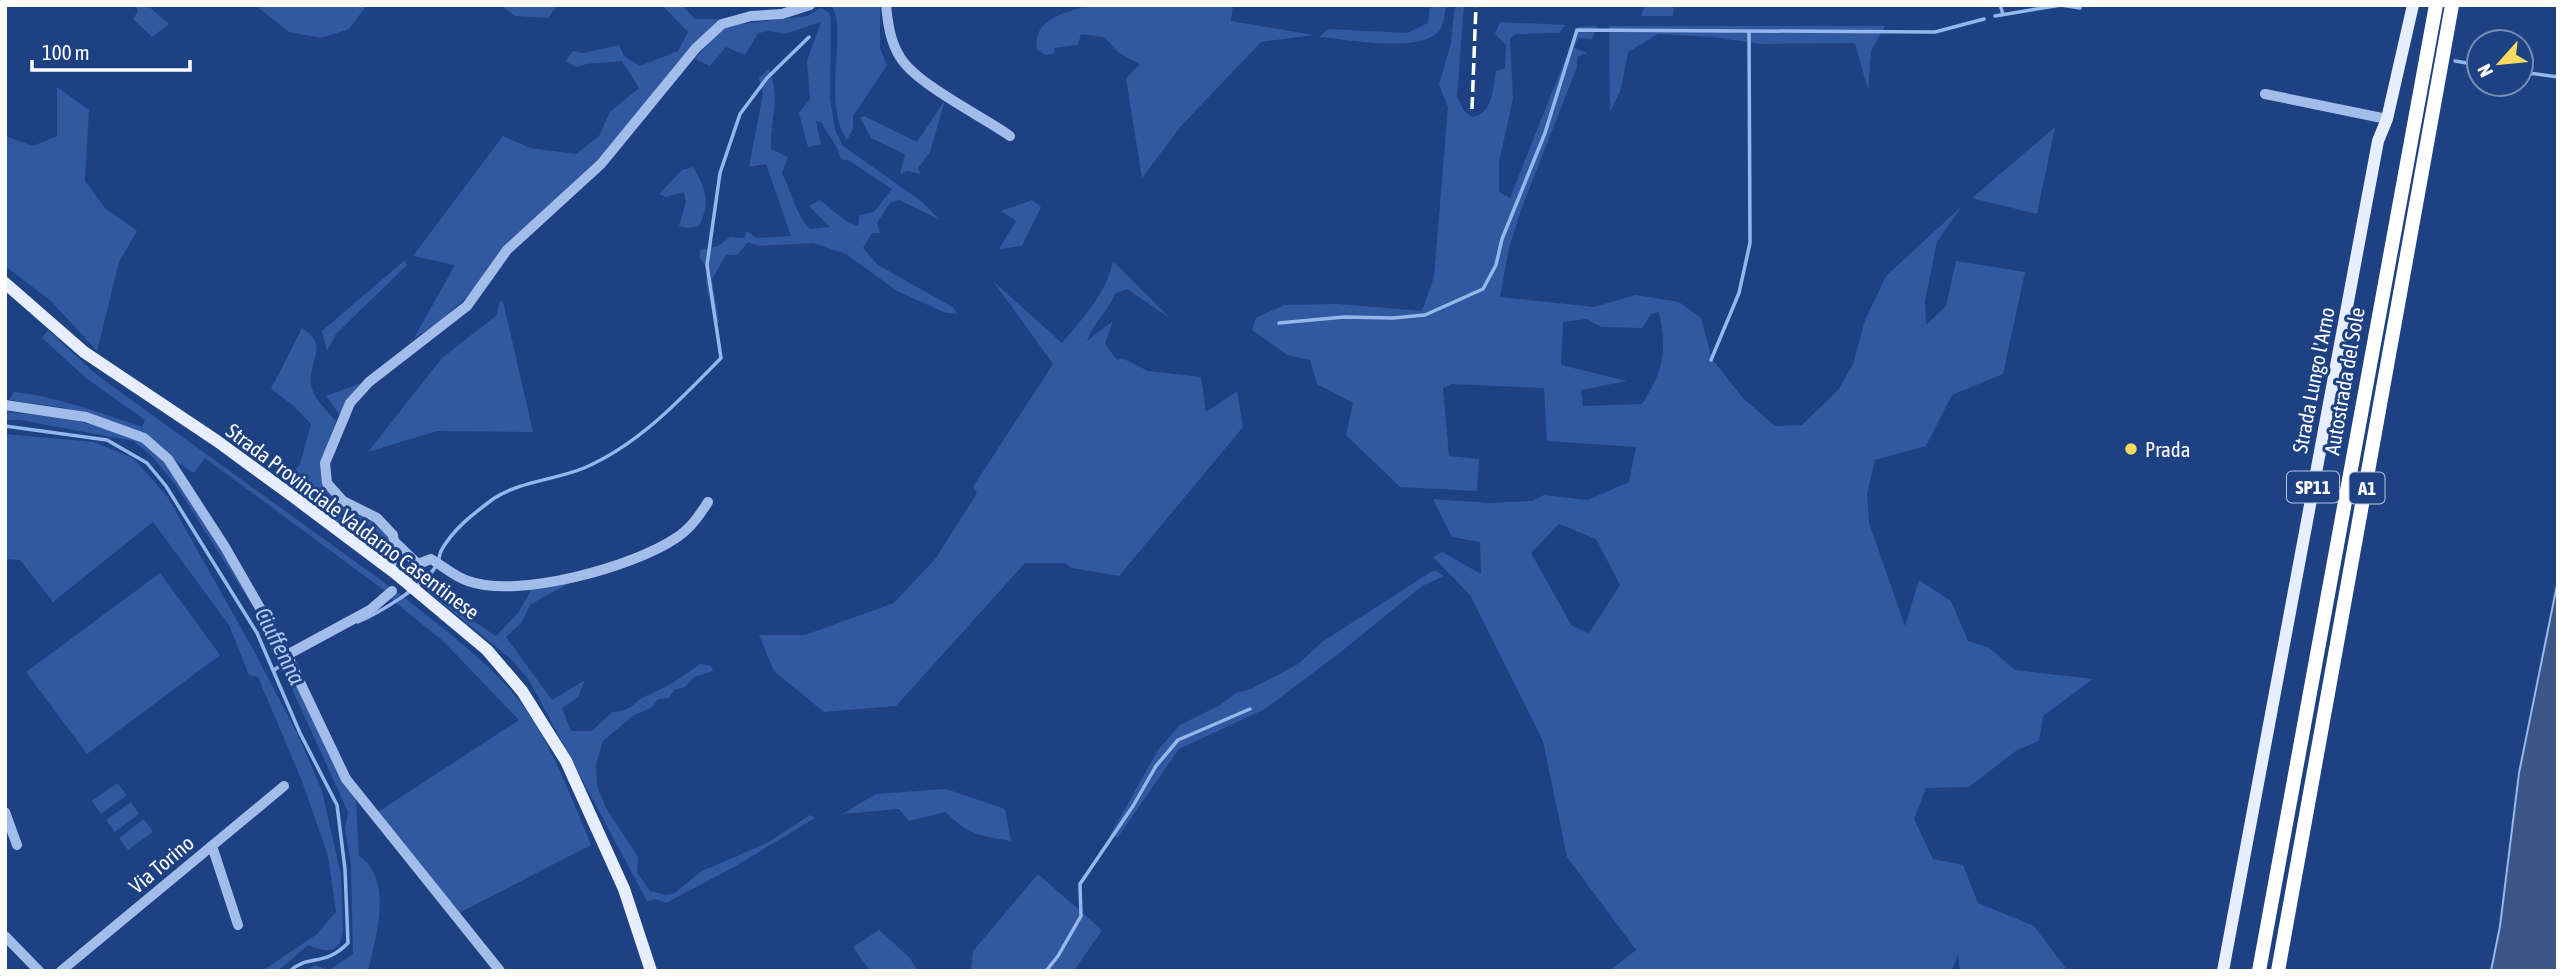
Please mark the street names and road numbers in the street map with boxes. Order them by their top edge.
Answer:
street label: Strada Lungo l'Arno [2287,305,2339,455]
street label: Autostrada del Sole [2319,305,2369,457]
street label: Strada Provinciale Valdarno Casentinese [222,418,484,624]
road number: SP11 [2287,472,2339,502]
road number: A1 [2350,472,2384,503]
street label: Via Torino [124,830,198,898]

